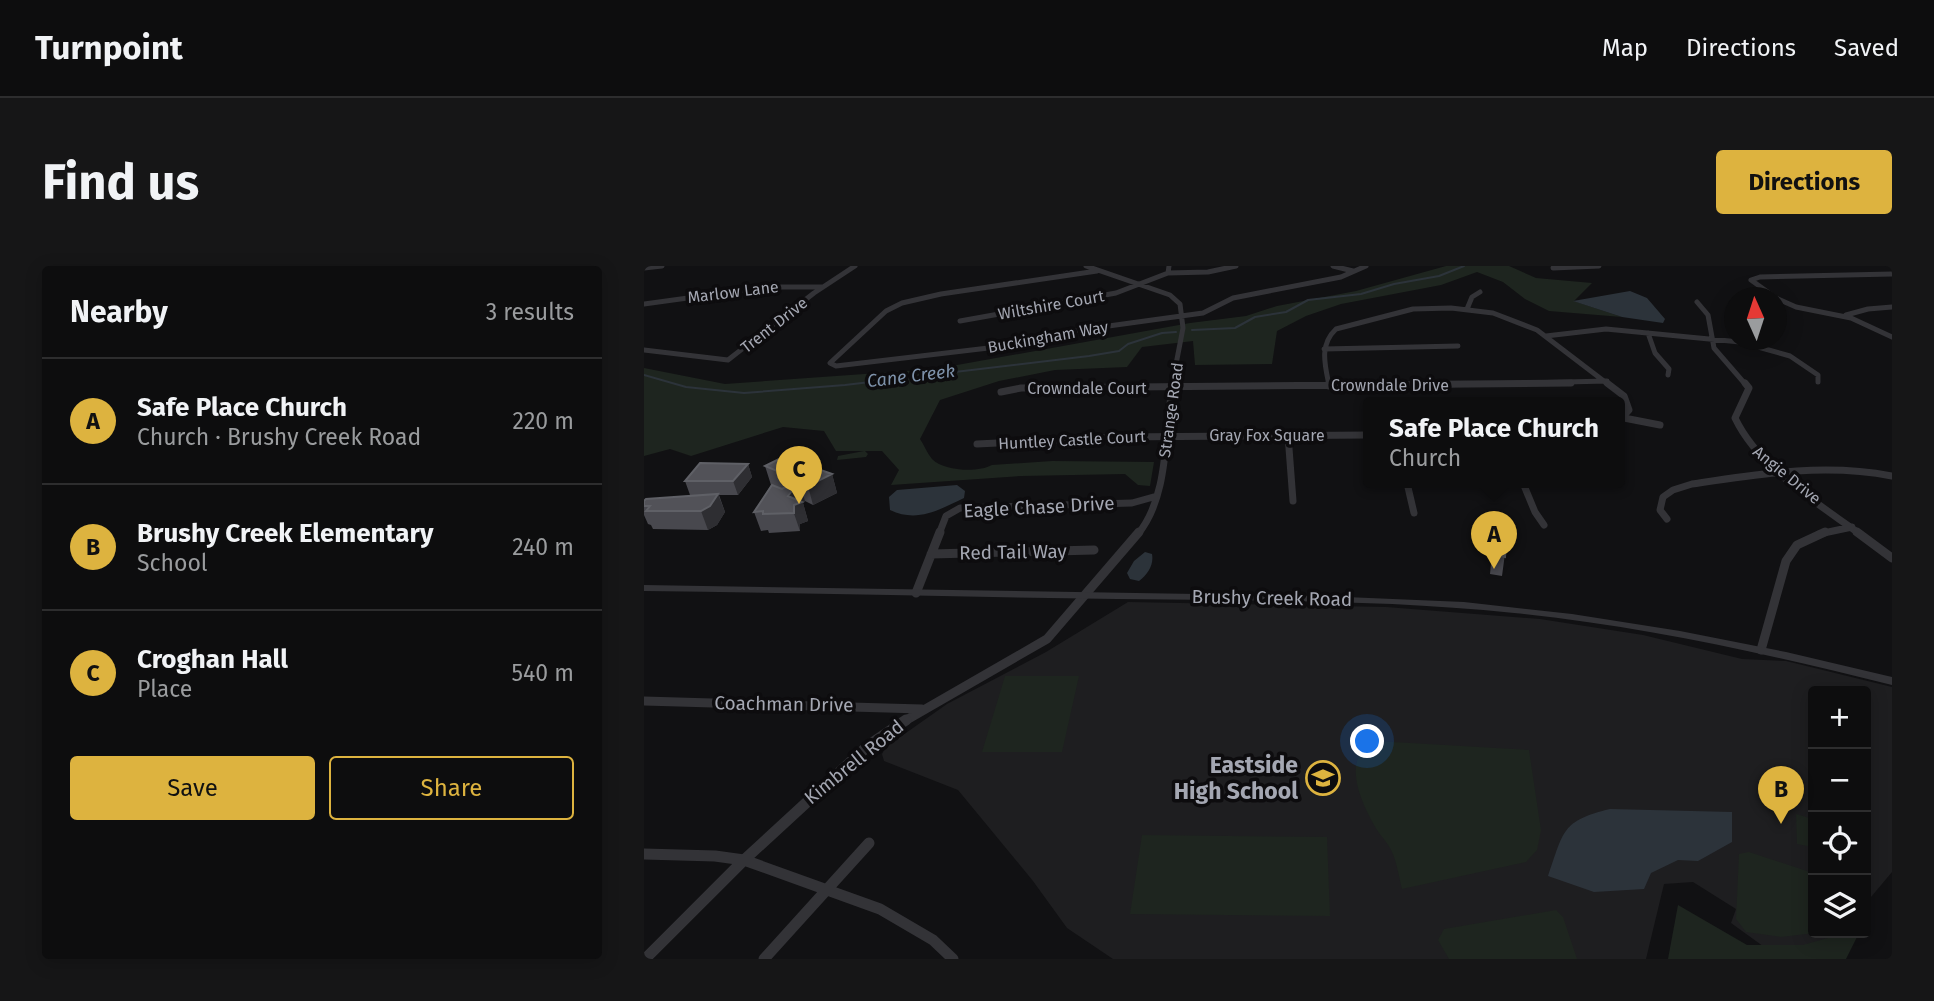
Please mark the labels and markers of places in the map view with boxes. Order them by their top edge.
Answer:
pin: C [776,446,822,504]
pin: A [1471,511,1517,569]
place label: Eastside High School [1174,751,1298,805]
school or university icon: Eastside High School [1304,759,1342,797]
pin: B [1758,766,1804,824]

